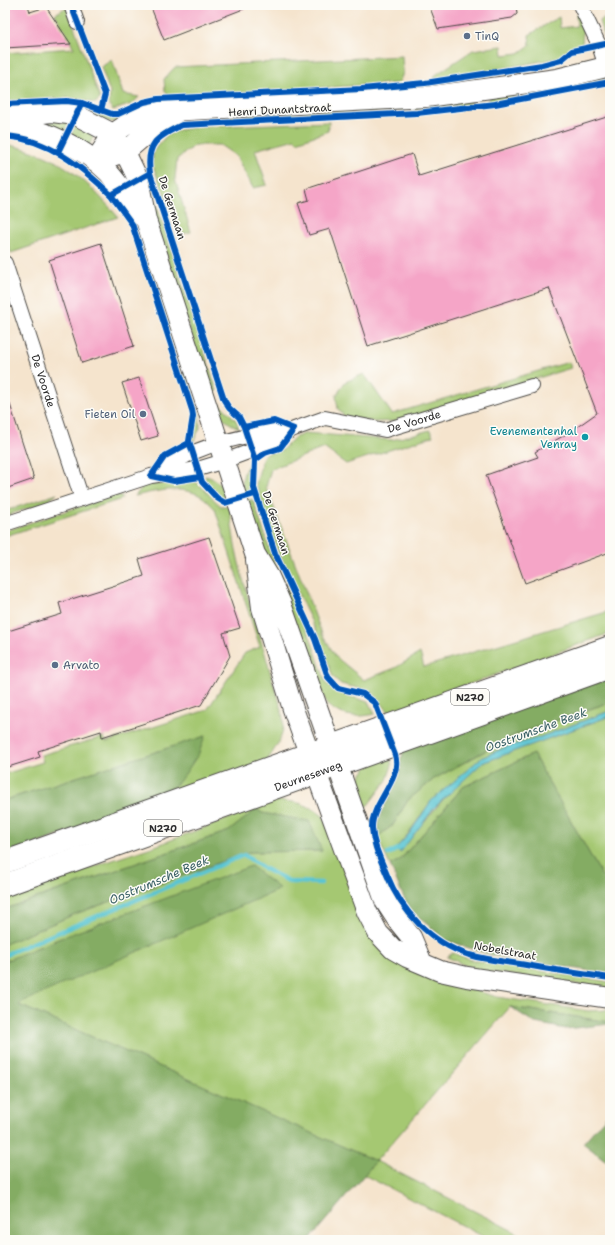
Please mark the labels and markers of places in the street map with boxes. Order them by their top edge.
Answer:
place label: TinQ [475,29,499,44]
marker: TinQ [462,31,472,41]
place label: Fieten Oil [85,407,136,422]
marker: Fieten Oil [138,409,148,419]
place label: Evenementenhal Venray [490,424,578,452]
marker: Evenementenhal Venray [580,432,590,442]
place label: Arvato [63,658,100,673]
marker: Arvato [50,660,60,670]

